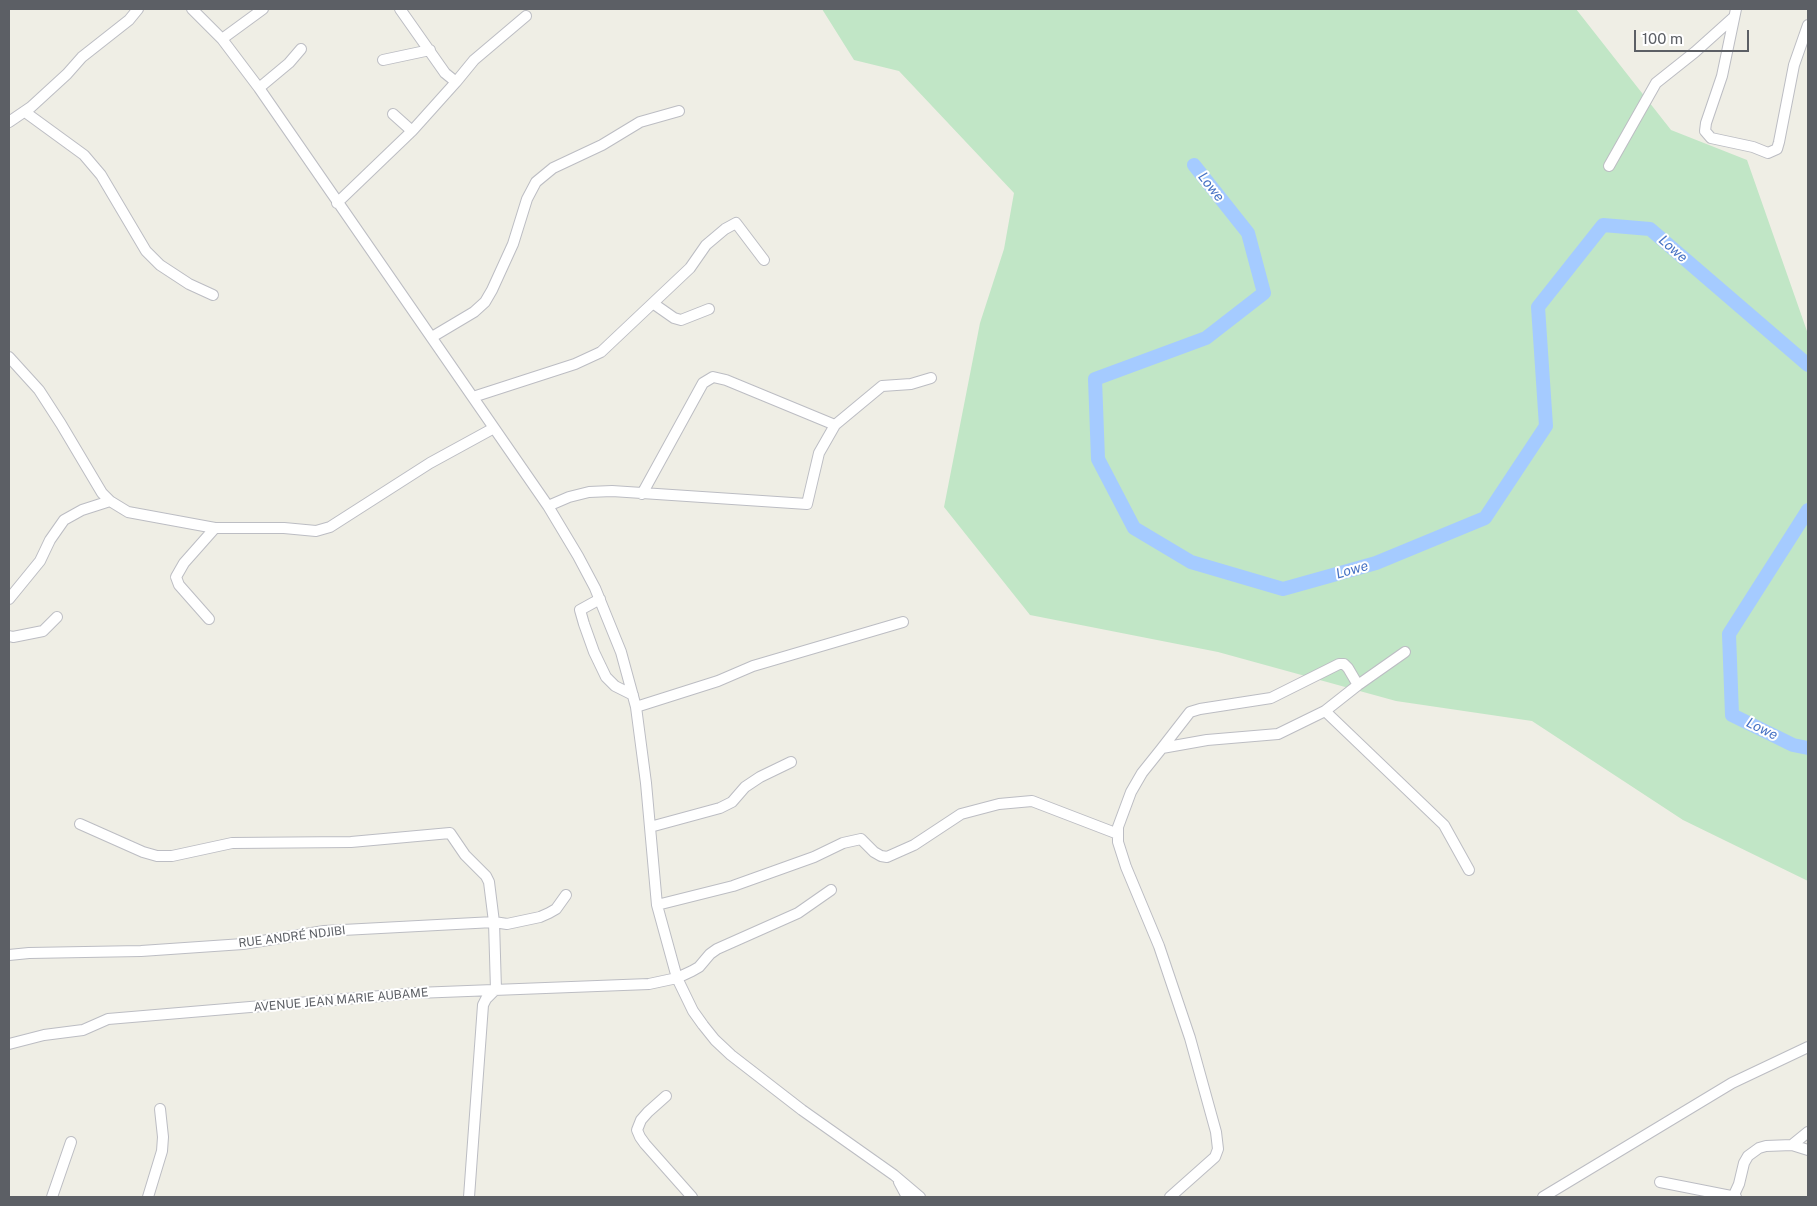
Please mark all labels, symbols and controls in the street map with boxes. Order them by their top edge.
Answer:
scale bar [1637,20,1752,52]
text: 100 m [1642,30,1683,47]
water label: Lowe [1194,169,1228,205]
water label: Lowe [1655,232,1691,266]
water label: Lowe [1334,557,1370,583]
water label: Lowe [1744,714,1780,744]
street label: RUE ANDRÉ NDJIBI [238,923,346,951]
street label: AVENUE JEAN MARIE AUBAME [253,985,429,1015]

